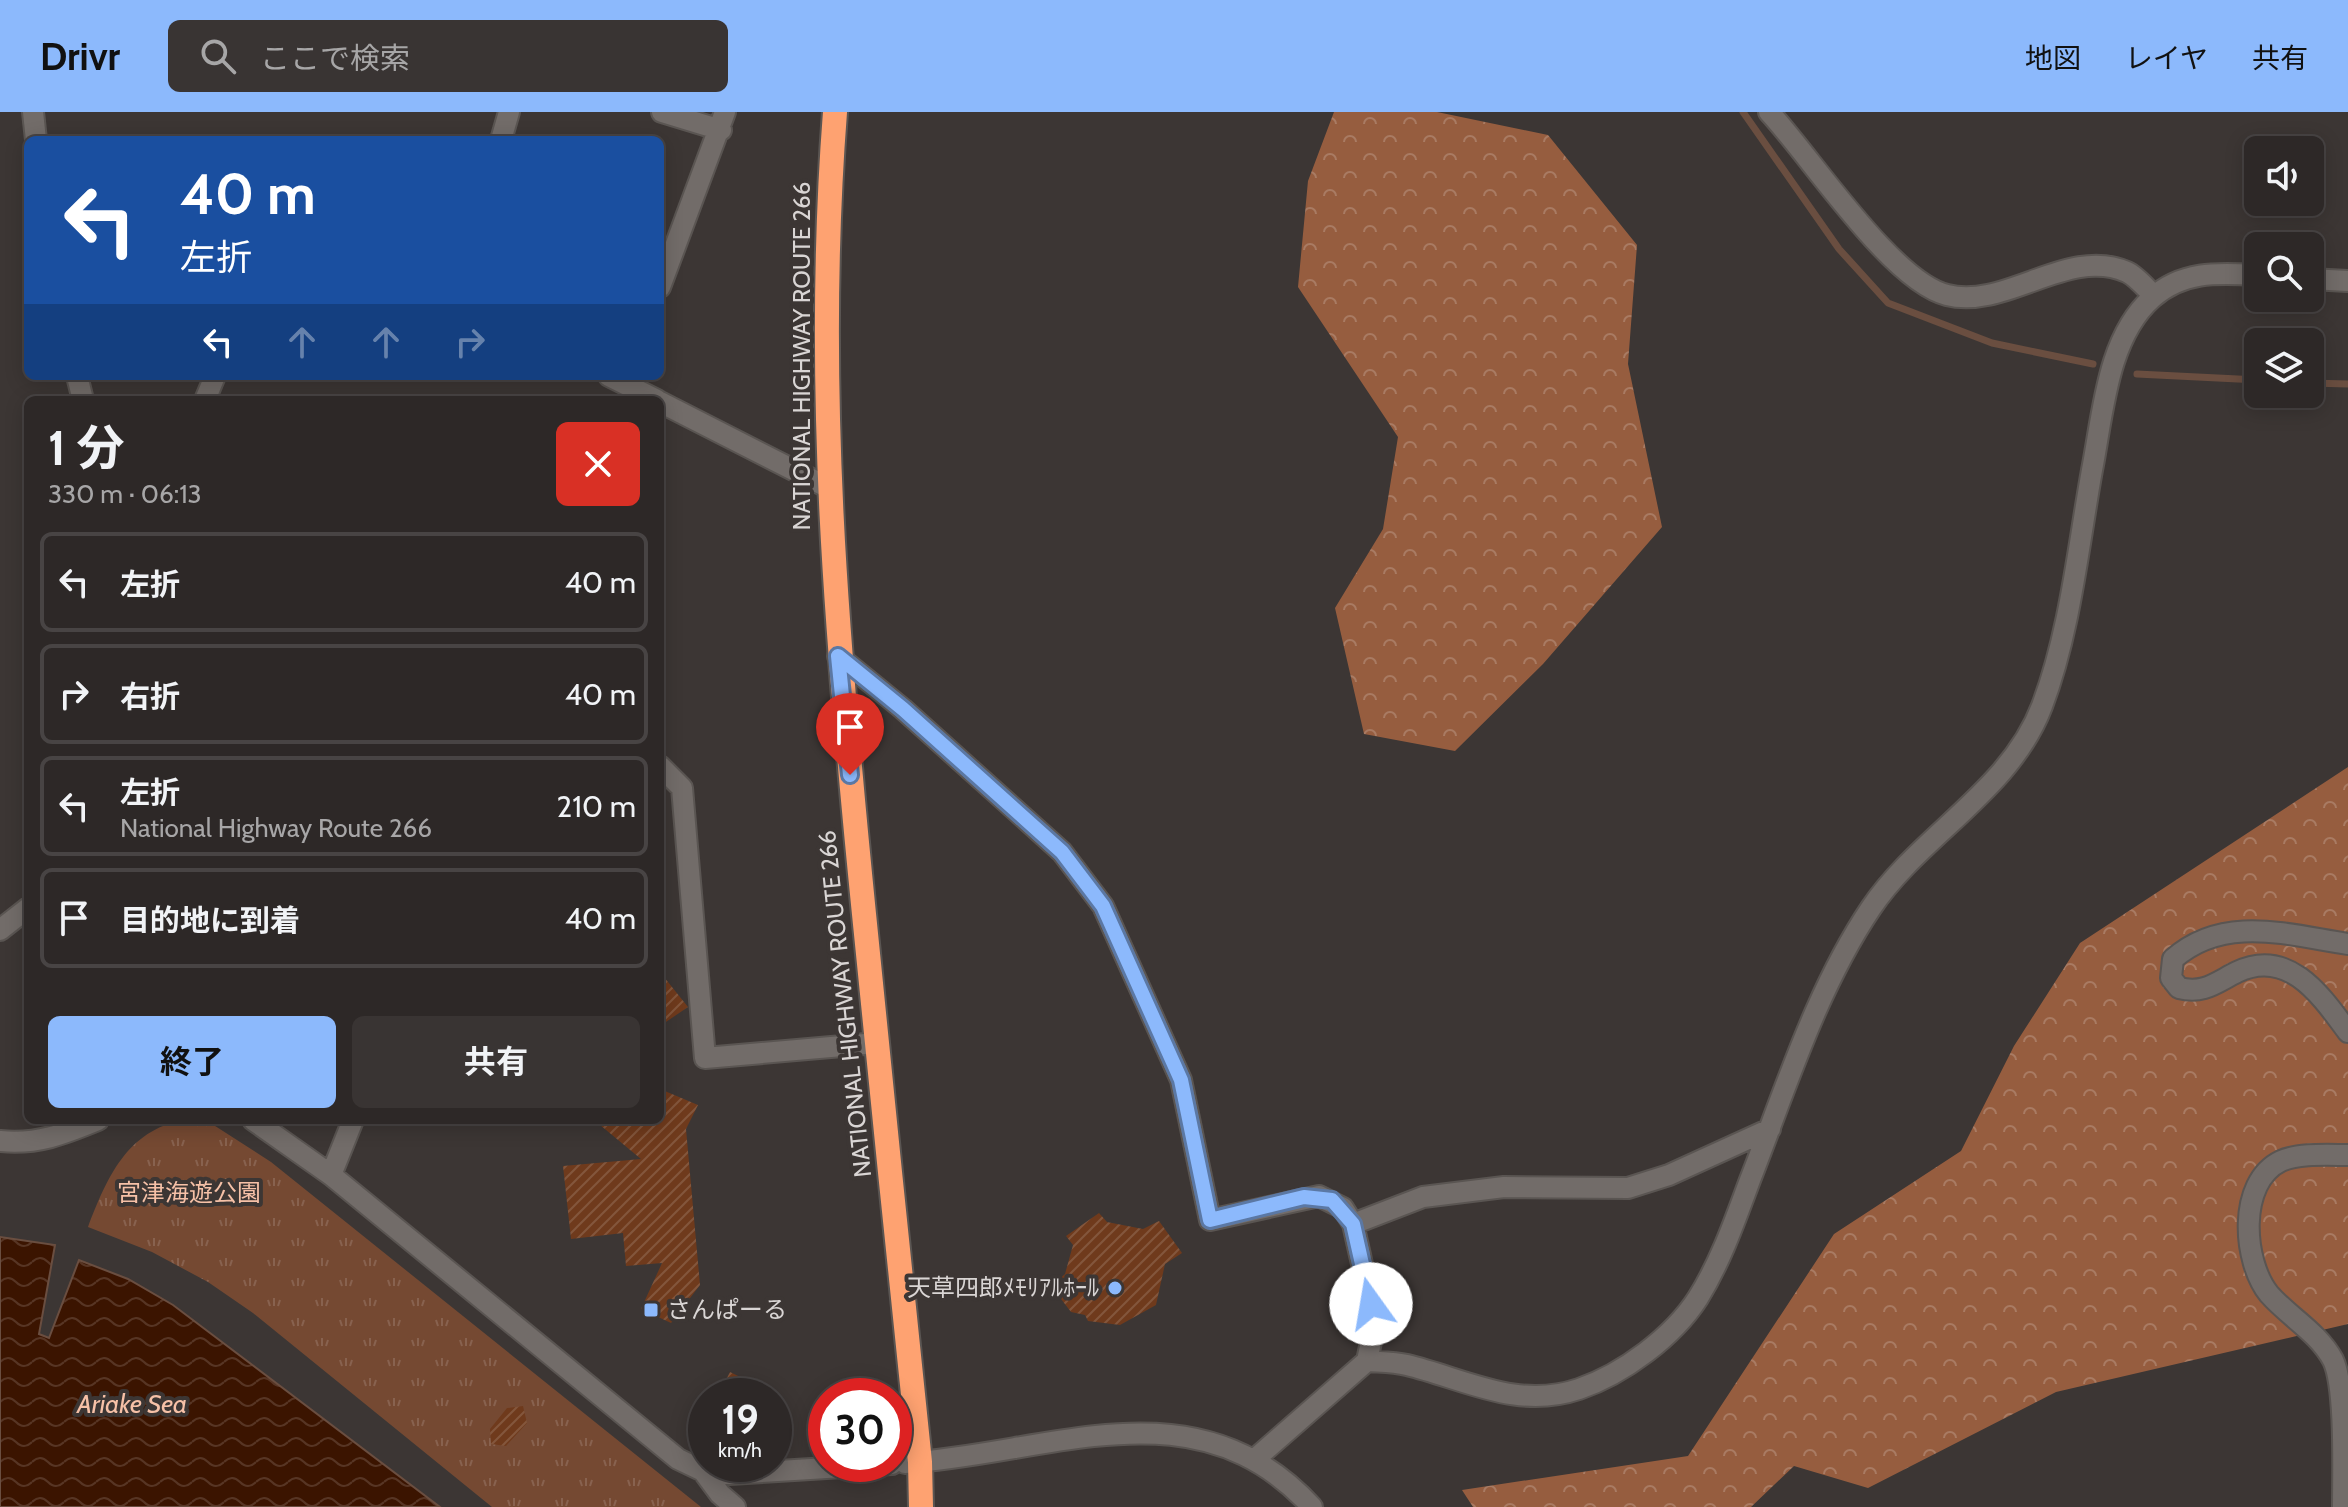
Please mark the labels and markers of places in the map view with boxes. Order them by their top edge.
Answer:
pin [816,693,884,775]
place label: 天草四郎ﾒﾓﾘｱﾙﾎｰﾙ [907,1273,1099,1302]
marker: 天草四郎ﾒﾓﾘｱﾙﾎｰﾙ [1106,1279,1124,1297]
place label: さんぱーる [667,1295,787,1324]
marker: さんぱーる [642,1301,660,1319]

